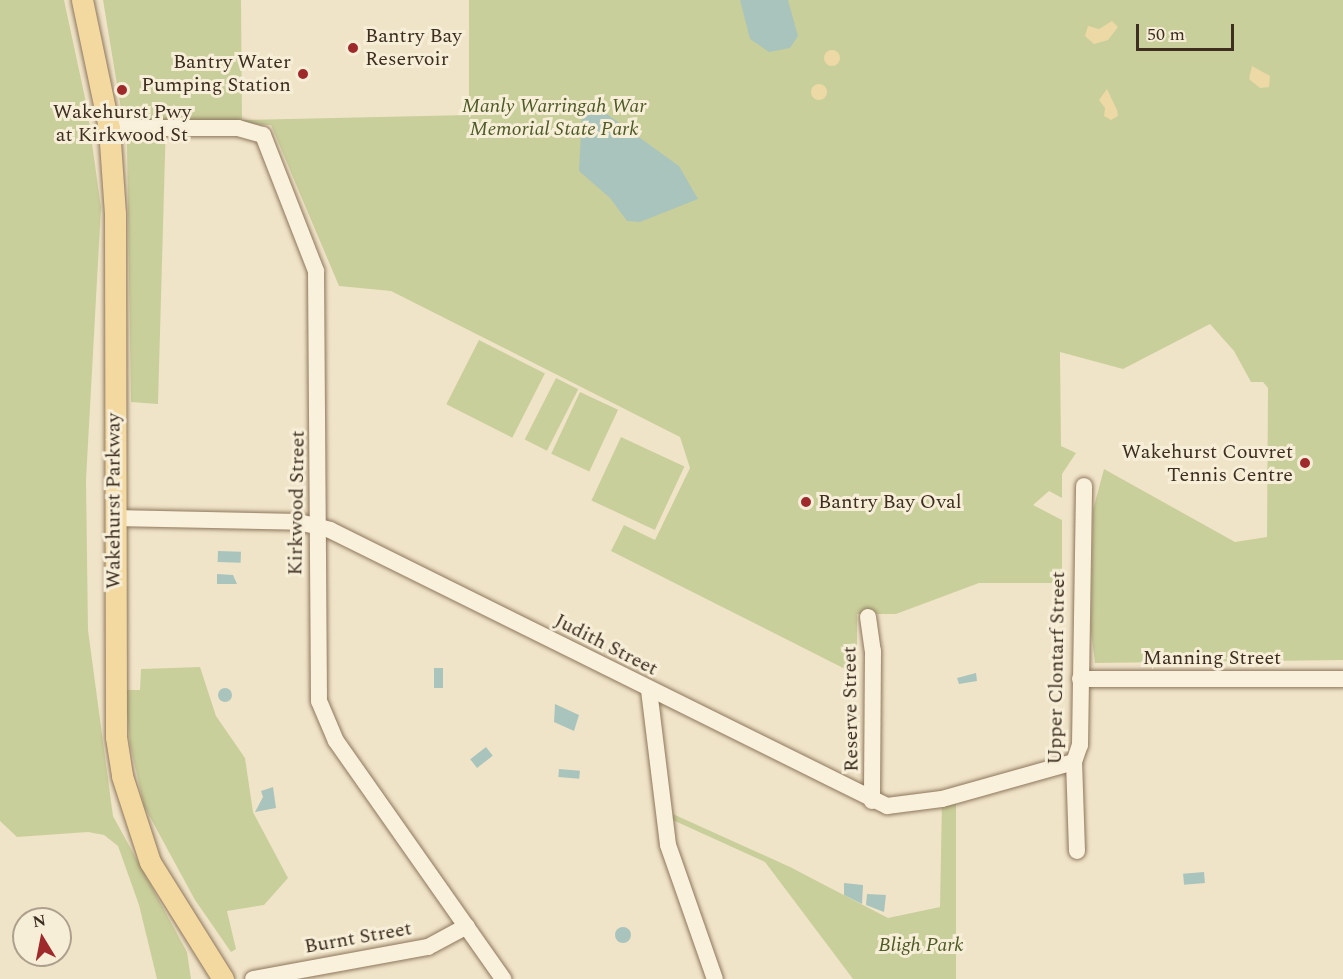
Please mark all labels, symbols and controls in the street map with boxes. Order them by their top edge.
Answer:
scale bar [1139,12,1236,50]
text: 50 m [1147,21,1185,48]
place label: Bantry Bay Reservoir [365,24,462,71]
marker: Bantry Bay Reservoir [346,41,360,55]
place label: Bantry Water Pumping Station [141,51,291,98]
marker: Bantry Water Pumping Station [296,67,310,81]
marker: Wakehurst Pwy at Kirkwood St [115,83,129,97]
park label: Manly Warringah War Memorial State Park [462,94,646,141]
place label: Wakehurst Pwy at Kirkwood St [53,100,191,147]
street label: Wakehurst Parkway [102,413,126,589]
street label: Kirkwood Street [284,430,310,576]
place label: Wakehurst Couvret Tennis Centre [1122,440,1293,487]
marker: Wakehurst Couvret Tennis Centre [1298,456,1312,470]
place label: Bantry Bay Oval [818,490,962,514]
marker: Bantry Bay Oval [799,495,813,509]
street label: Upper Clontarf Street [1043,571,1071,765]
street label: Judith Street [550,609,662,681]
street label: Reserve Street [838,646,864,772]
street label: Manning Street [1143,646,1281,670]
north arrow [12,907,72,967]
text: N [31,908,48,934]
street label: Burnt Street [302,917,414,959]
park label: Bligh Park [878,933,964,957]

